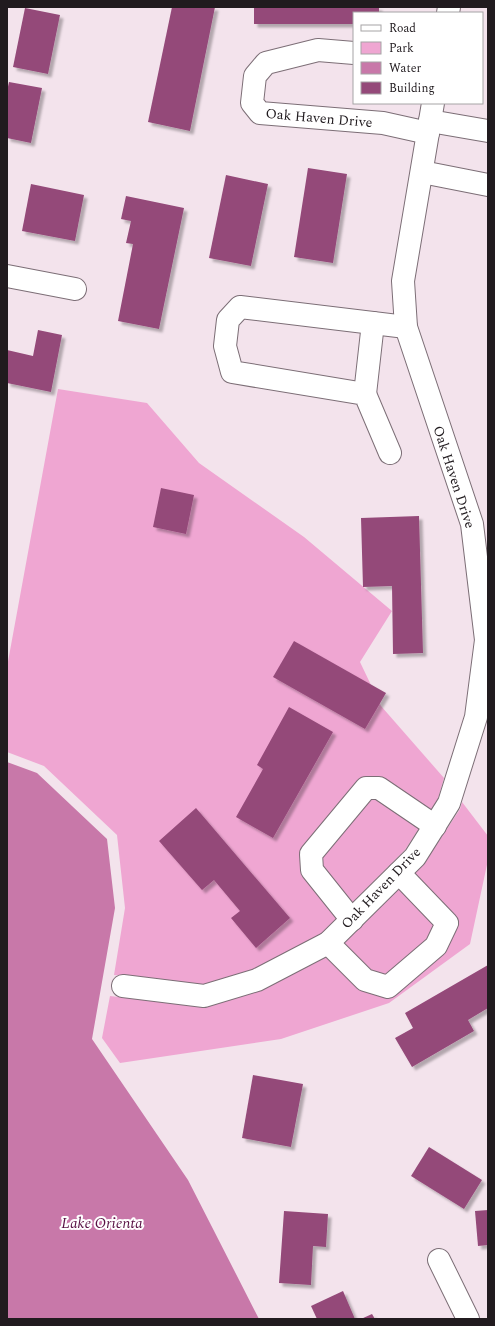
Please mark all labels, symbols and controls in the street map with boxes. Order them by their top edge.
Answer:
legend [353,12,483,104]
text: Road [389,19,416,38]
text: Park [389,39,414,58]
text: Water [389,59,421,78]
text: Building [389,79,435,98]
street label: Oak Haven Drive [265,103,373,133]
street label: Oak Haven Drive [427,423,481,531]
street label: Oak Haven Drive [336,842,426,934]
water label: Lake Orienta [61,1212,143,1235]

